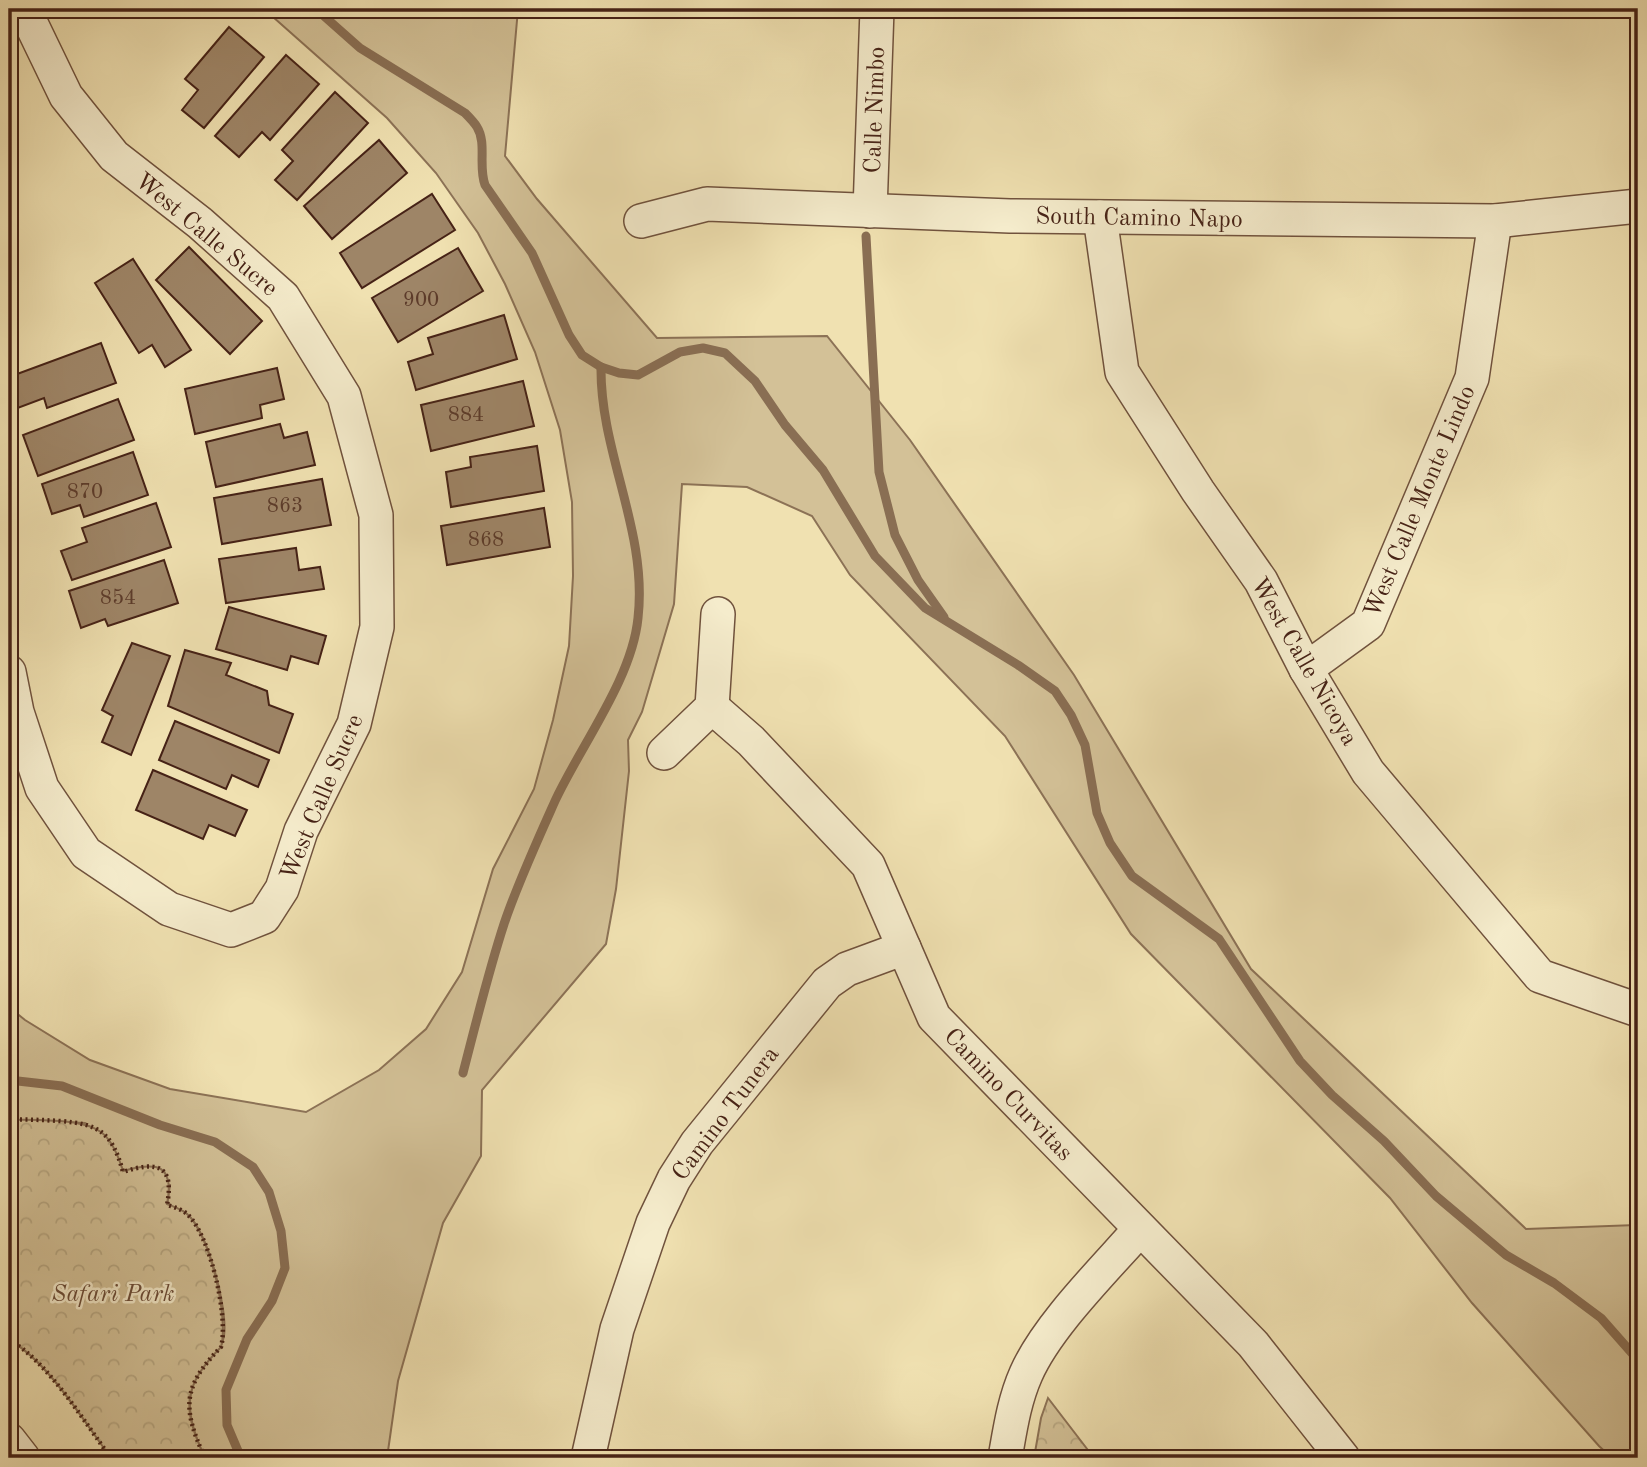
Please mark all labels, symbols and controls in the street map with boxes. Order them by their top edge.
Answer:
street label: Calle Nimbo [862,46,890,174]
street label: West Calle Sucre [130,169,281,302]
street label: South Camino Napo [1035,205,1243,233]
house number: 900 [403,290,439,311]
street label: West Calle Monte Lindo [1361,382,1481,621]
house number: 884 [448,405,484,426]
house number: 870 [67,482,103,503]
house number: 863 [267,496,303,517]
house number: 868 [468,530,504,551]
street label: West Calle Nicoya [1245,574,1361,750]
house number: 854 [100,588,136,609]
street label: West Calle Sucre [277,711,369,884]
street label: Camino Curvitas [939,1025,1077,1166]
street label: Camino Tunera [669,1043,785,1186]
park label: Safari Park [52,1283,174,1307]

